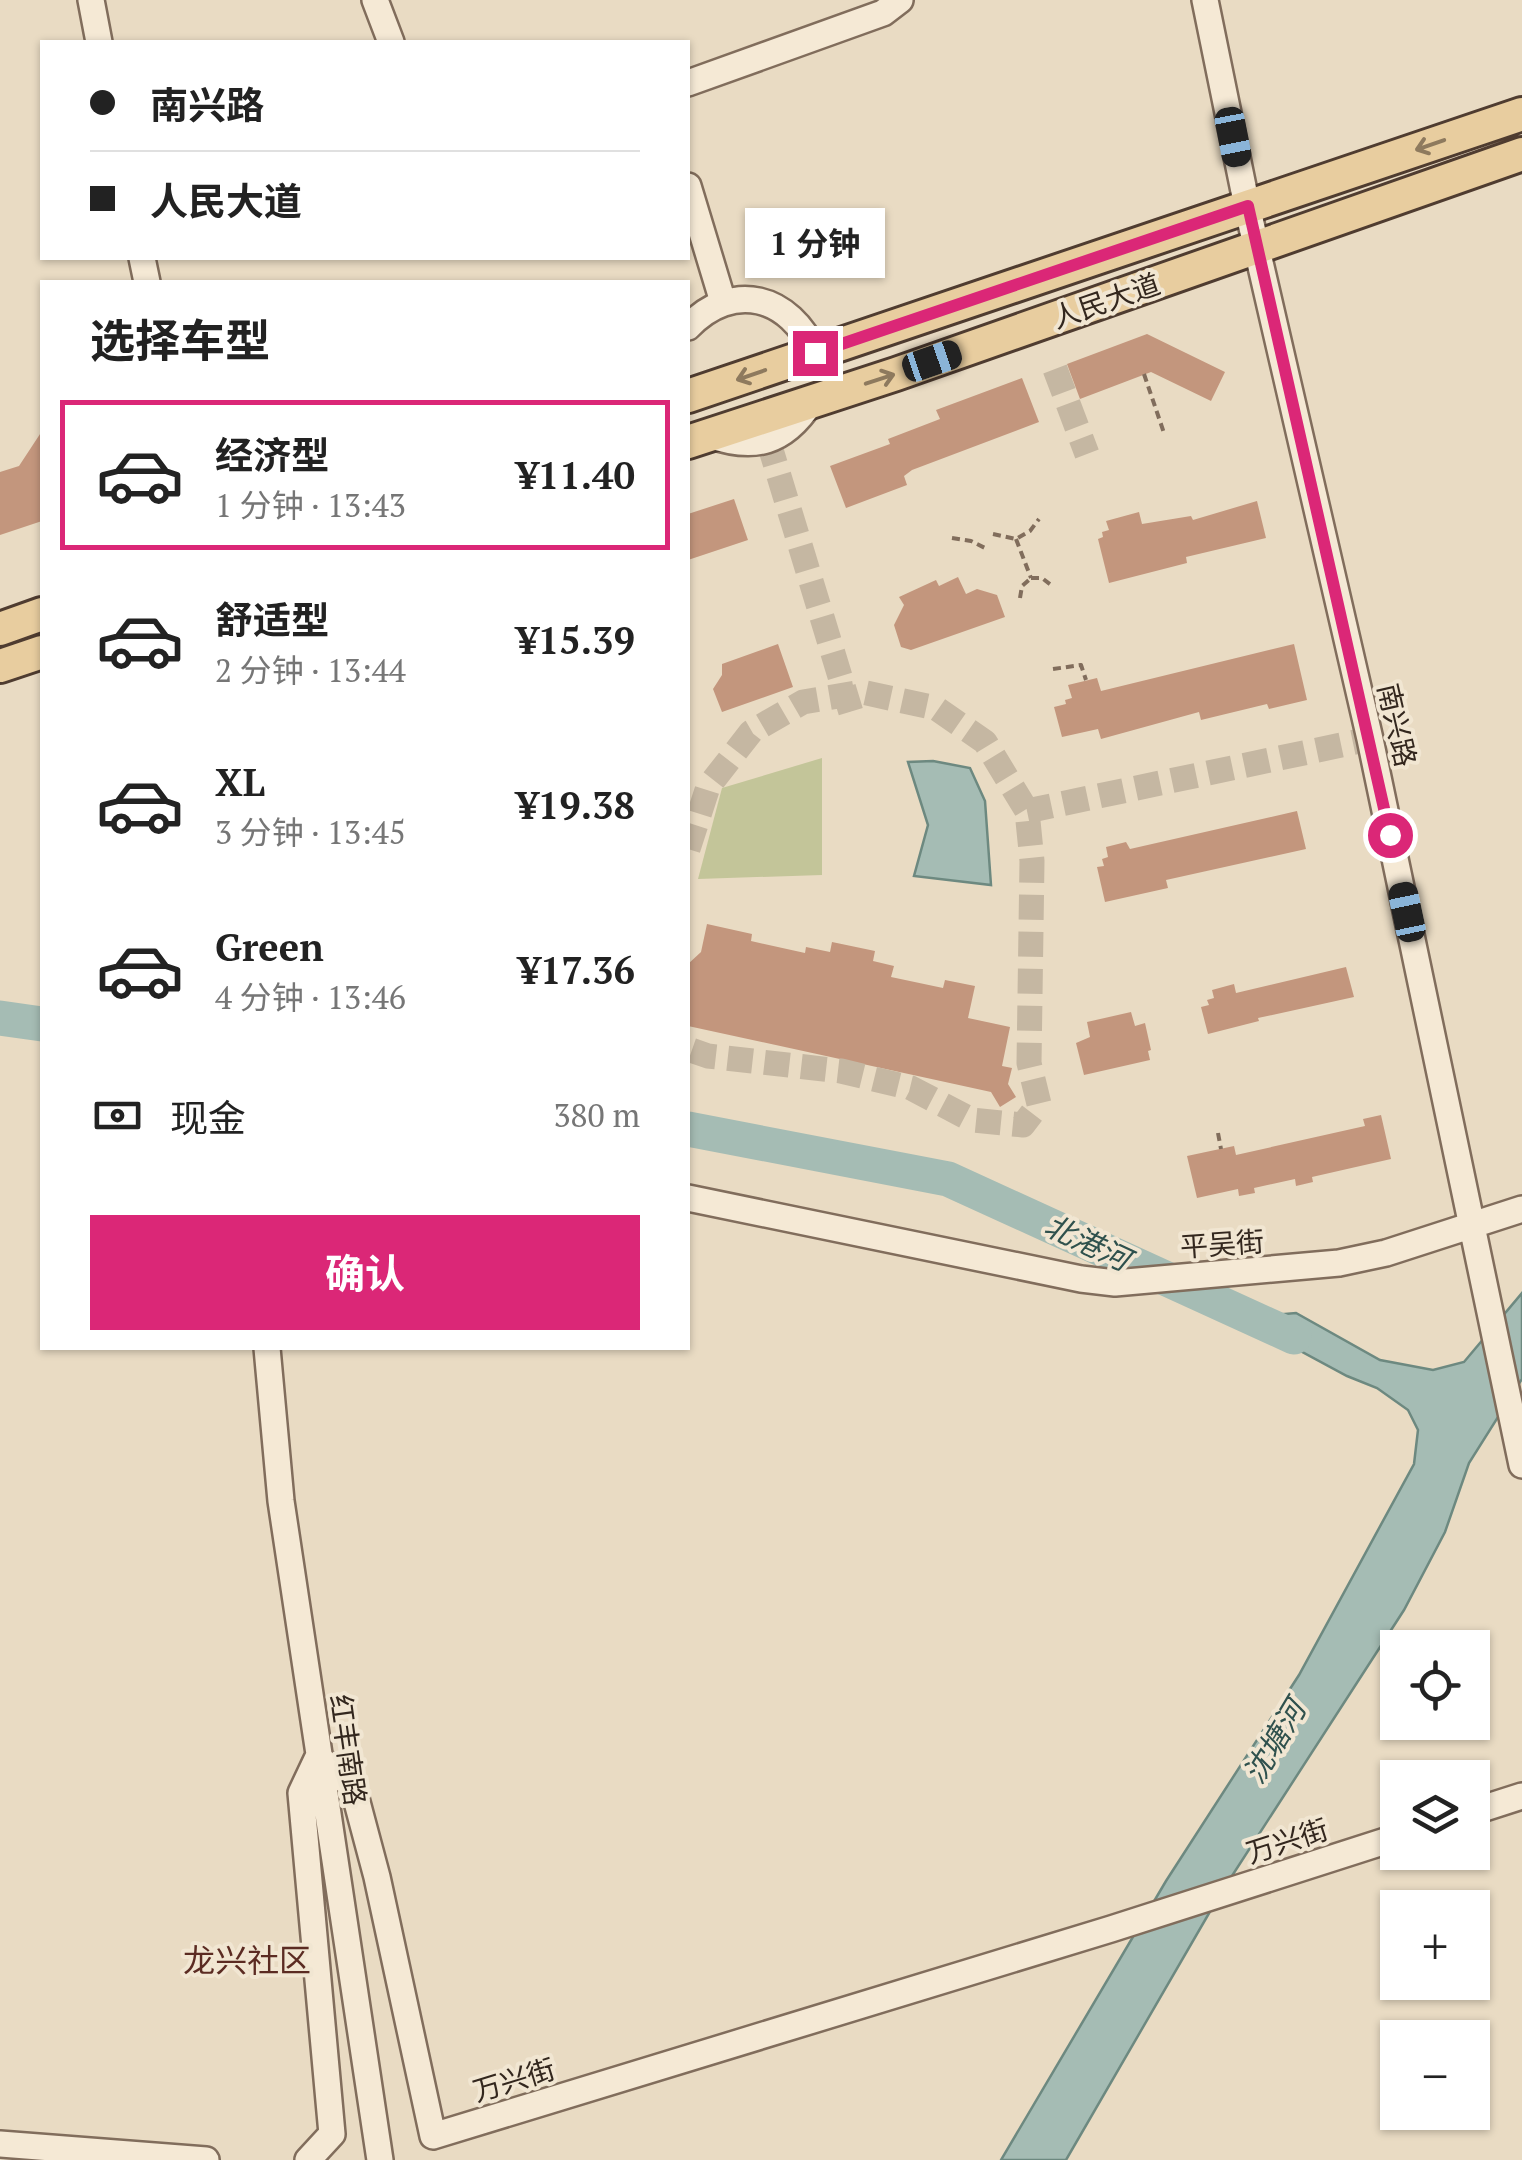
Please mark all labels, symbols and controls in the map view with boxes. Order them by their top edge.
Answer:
text: 南兴路 [150,80,264,130]
car [1213,105,1253,169]
one-way arrow [1414,137,1446,155]
text: 人民大道 [150,176,302,226]
callout: 1 分钟 [745,208,885,278]
text: 1 分钟 [770,222,860,264]
street label: 人民大道 [1047,265,1165,336]
text: 选择车型 [90,310,270,370]
route end [793,331,838,376]
car [899,337,965,385]
one-way arrow [736,367,768,385]
one-way arrow [864,369,895,387]
icon: car [95,430,185,520]
text: 经济型 [215,430,329,480]
text: ¥11.40 [516,450,635,500]
text: 1 分钟 · 13:43 [215,484,406,526]
icon: car [95,595,185,685]
text: 舒适型 [215,595,329,645]
text: ¥15.39 [516,615,635,665]
text: 2 分钟 · 13:44 [215,649,406,691]
street label: 南兴路 [1370,680,1425,770]
text: XL [215,757,265,807]
icon: car [95,760,185,850]
text: ¥19.38 [516,780,635,830]
text: 3 分钟 · 13:45 [215,811,406,853]
route start [1368,813,1413,858]
car [1386,880,1428,944]
text: Green [215,922,324,972]
icon: car [95,925,185,1015]
text: ¥17.36 [518,945,635,995]
text: 4 分钟 · 13:46 [215,976,406,1018]
icon: cash [90,1088,145,1143]
text: 现金 [170,1093,246,1143]
text: 380 m [553,1094,640,1136]
water label: 北港河 [1038,1205,1141,1281]
button: 确认 [90,1215,640,1330]
street label: 平吴街 [1179,1222,1265,1265]
map controls [1380,1630,1490,2130]
button: locate [1380,1630,1490,1740]
water label: 沈塘河 [1234,1688,1317,1790]
street label: 红丰南路 [322,1692,375,1808]
button: layers [1380,1760,1490,1870]
street label: 万兴街 [1241,1810,1333,1871]
button: + [1380,1890,1490,2000]
district label: 龙兴社区 [183,1939,311,1981]
button: − [1380,2020,1490,2130]
street label: 万兴街 [468,2050,559,2109]

